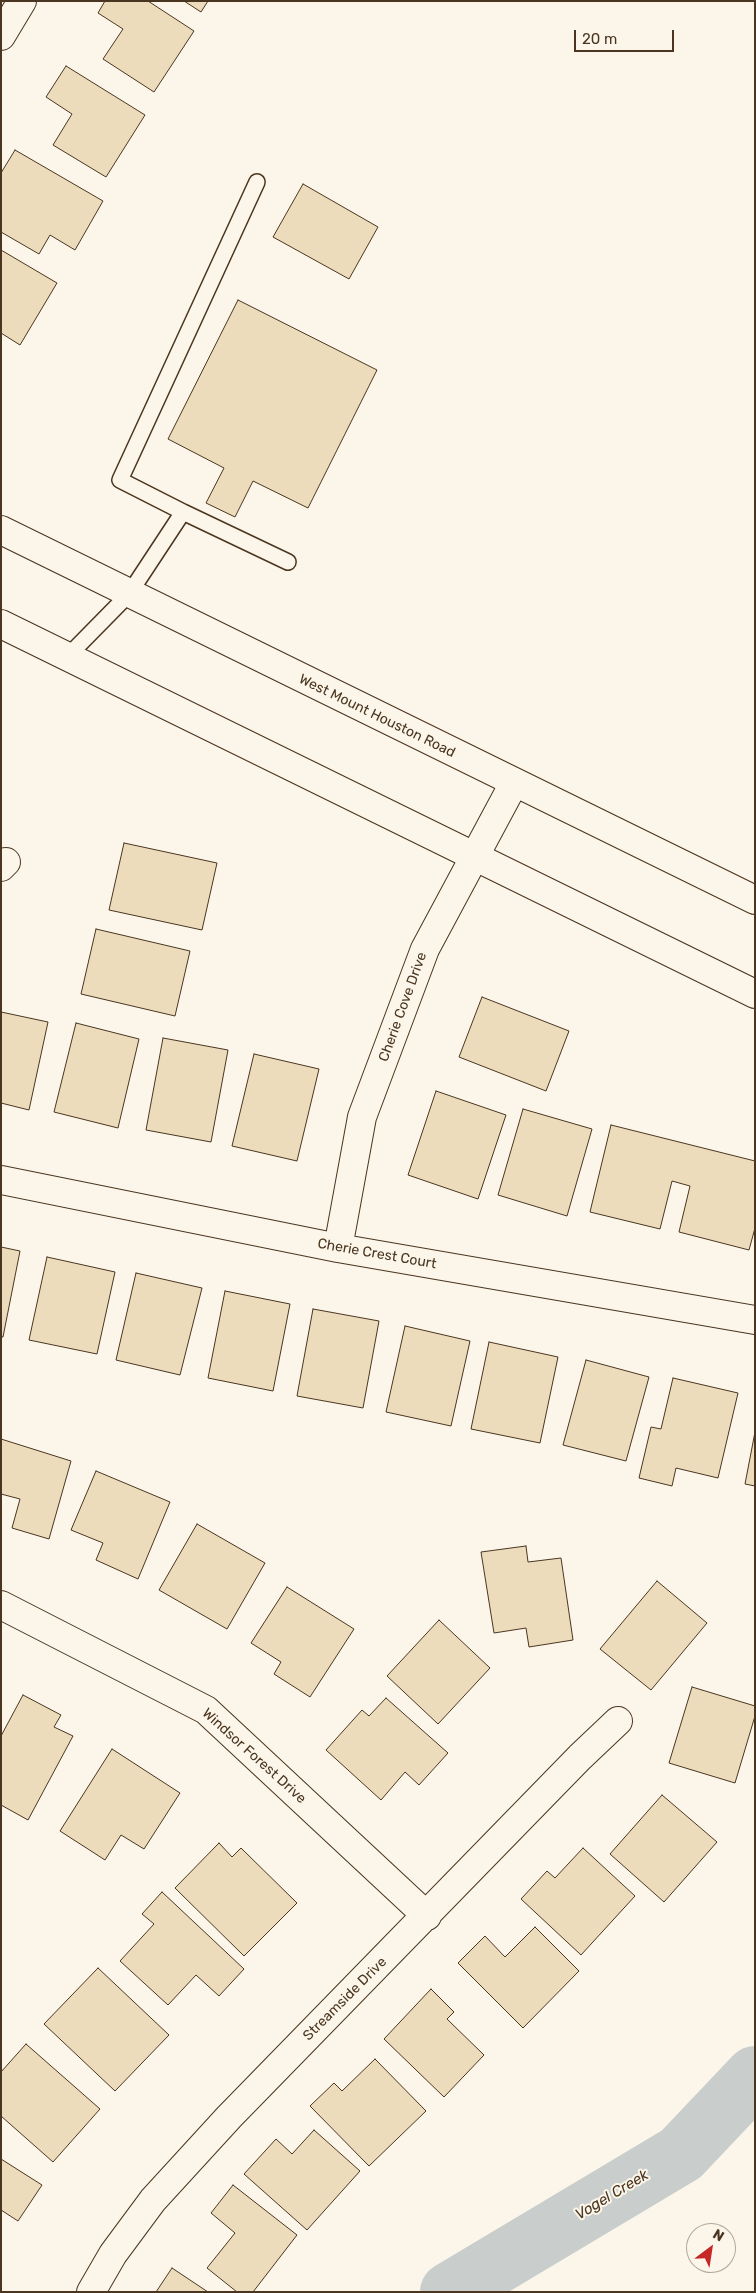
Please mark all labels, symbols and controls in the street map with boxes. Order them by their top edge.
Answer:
scale bar [576,20,676,52]
text: 20 m [582,30,617,48]
street label: West Mount Houston Road [296,671,458,761]
street label: Cherie Cove Drive [375,950,431,1064]
street label: Cherie Crest Court [316,1235,438,1273]
street label: Windsor Forest Drive [199,1705,309,1807]
street label: Streamside Drive [300,1954,390,2044]
water label: Vogel Creek [572,2166,652,2224]
north arrow [686,2223,736,2273]
text: N [710,2226,727,2245]

